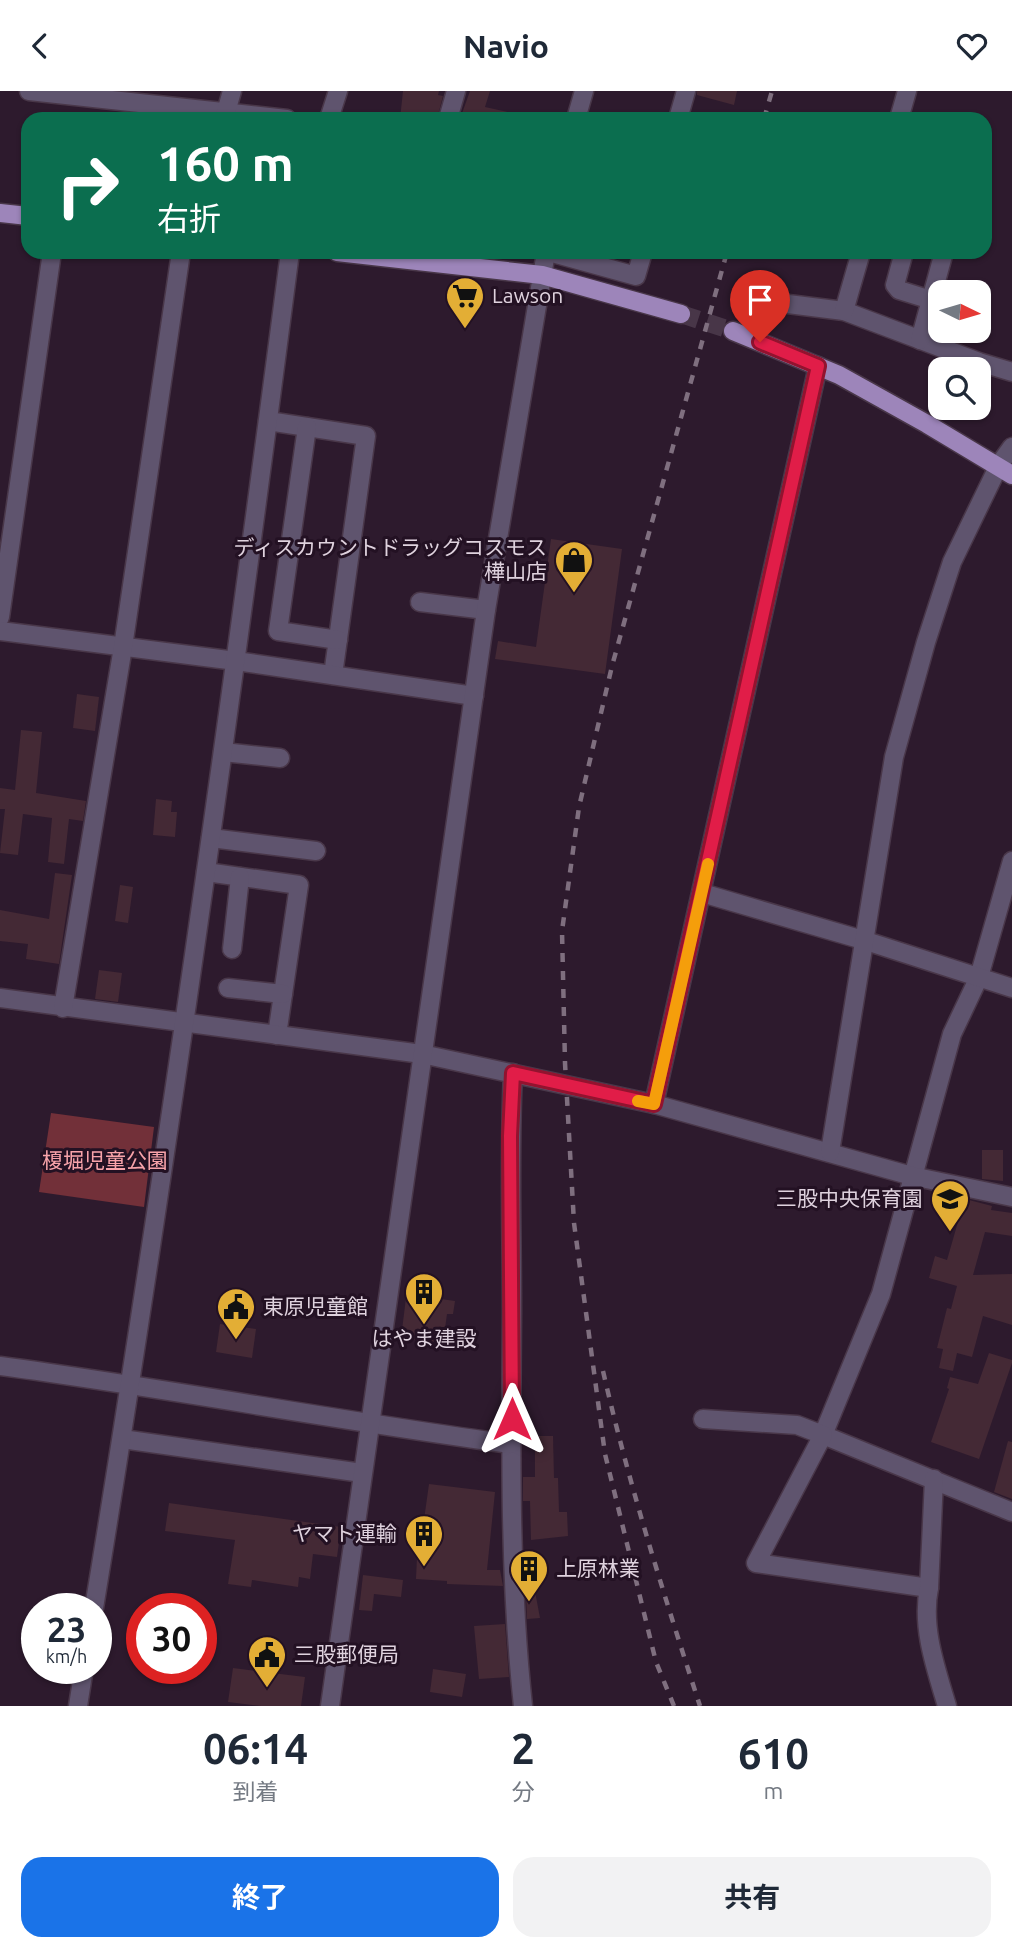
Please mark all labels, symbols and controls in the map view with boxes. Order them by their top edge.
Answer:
icon: back [21,27,59,65]
icon: heart [953,27,991,65]
text: Navio [463,28,549,64]
text: 160 m [157,135,294,190]
icon: right [42,140,133,231]
text: 右折 [157,200,221,236]
pin [730,270,790,342]
supermarket icon: Lawson [444,275,486,330]
north arrow [928,280,990,343]
map controls [928,280,991,420]
icon: arrive [741,281,779,319]
place label: Lawson [492,283,563,307]
button: search [928,357,991,420]
place label: ディスカウントドラッグコスモス 樺山店 [233,535,547,583]
shop icon: ディスカウントドラッグコスモス 樺山店 [553,539,595,594]
park label: 榎堀児童公園 [42,1148,168,1172]
school or university icon: 三股中央保育園 [929,1178,971,1233]
place label: 三股中央保育園 [776,1186,923,1210]
building icon: はやま建設 [403,1271,445,1326]
public building icon: 東原児童館 [215,1286,257,1341]
place label: 東原児童館 [263,1294,368,1318]
place label: はやま建設 [372,1326,477,1350]
position arrow [475,1382,549,1456]
building icon: ヤマト運輸 [403,1513,445,1568]
place label: ヤマト運輸 [292,1521,397,1545]
building icon: 上原林業 [508,1548,550,1603]
place label: 上原林業 [556,1556,640,1580]
speed limit sign: 30 [126,1593,217,1684]
text: 23 [47,1609,86,1649]
public building icon: 三股郵便局 [246,1634,288,1689]
place label: 三股郵便局 [294,1642,399,1666]
text: km/h [46,1646,87,1666]
text: 06:14 [203,1725,308,1772]
text: 2 [511,1725,535,1772]
text: 610 [738,1730,809,1777]
text: m [764,1778,783,1803]
text: 到着 [233,1779,279,1804]
text: 分 [512,1779,535,1804]
button: 終了 [21,1857,499,1937]
button: 共有 [513,1857,991,1937]

